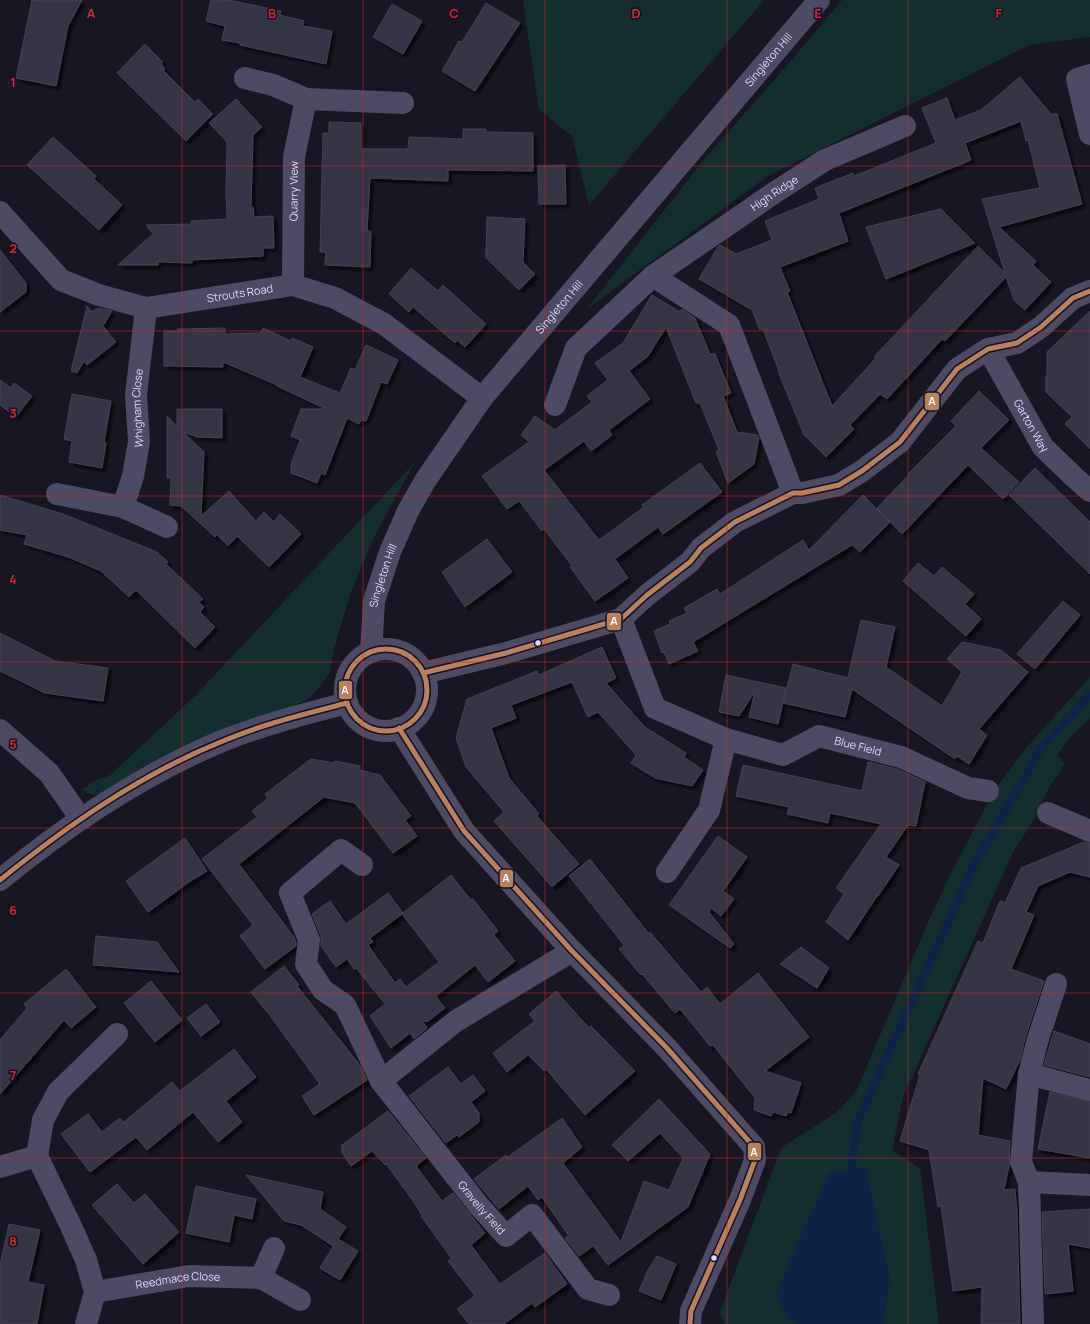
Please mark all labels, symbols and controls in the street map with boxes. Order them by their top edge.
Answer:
text: A [87,4,96,22]
text: B [268,4,276,22]
text: C [449,4,459,22]
text: D [631,4,641,22]
text: E [814,4,822,22]
text: F [996,4,1003,22]
street label: Singleton Hill [741,29,795,89]
text: 1 [10,73,16,91]
street label: Quarry View [285,160,301,221]
street label: High Ridge [747,171,801,214]
text: 2 [9,239,17,257]
street label: Singleton Hill [532,276,586,337]
street label: Strouts Road [206,280,274,305]
street label: Whigham Close [128,367,147,449]
line badge: A [924,392,940,411]
text: A [928,393,936,408]
street label: Garton Way [1011,396,1052,456]
text: 3 [9,404,17,422]
street label: Singleton Hill [366,541,400,608]
text: 4 [9,570,17,588]
line badge: A [606,612,622,631]
text: A [610,613,618,628]
unlabelled marker [533,638,543,648]
line badge: A [338,680,353,700]
text: A [341,682,349,697]
street label: Blue Field [833,732,883,759]
text: 5 [9,735,17,753]
line badge: A [499,869,514,888]
text: A [502,870,510,885]
text: 6 [9,901,17,919]
text: 7 [10,1066,17,1084]
line badge: A [747,1142,762,1161]
text: A [750,1144,758,1159]
street label: Gravelly Field [455,1177,509,1237]
text: 8 [9,1232,17,1250]
unlabelled marker [709,1253,719,1263]
street label: Reedmace Close [134,1268,221,1292]

